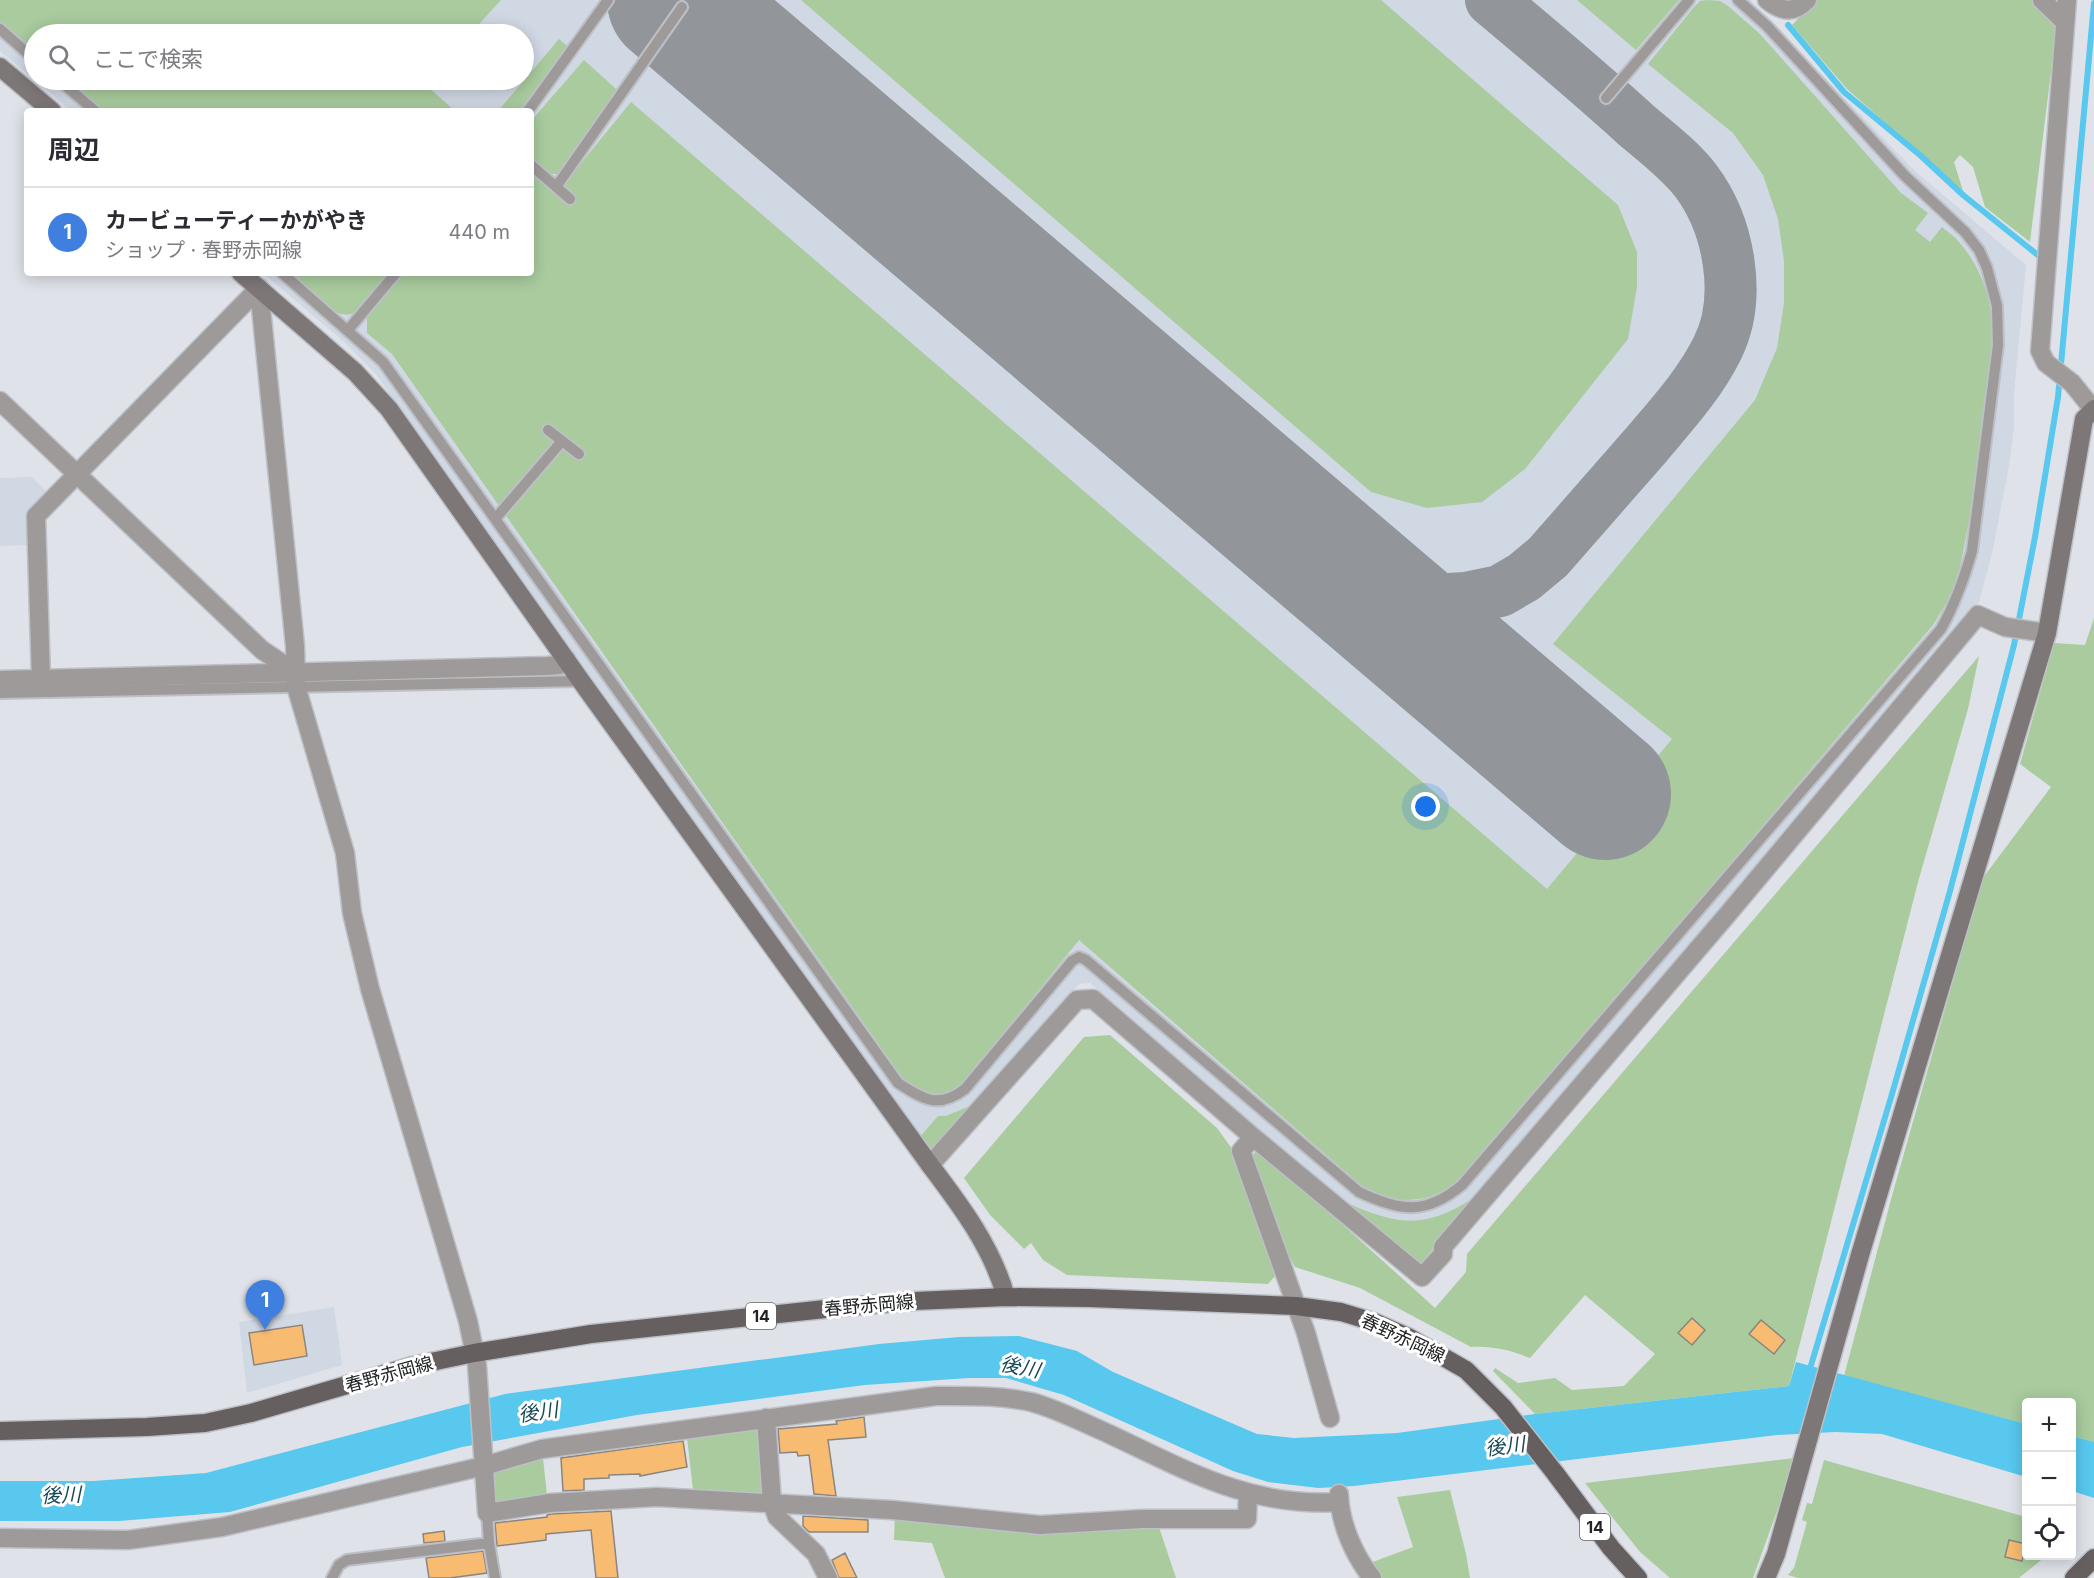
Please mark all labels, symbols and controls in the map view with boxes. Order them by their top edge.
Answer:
search box [24,24,534,90]
icon: search [45,41,78,74]
text: ここで検索 [93,46,203,72]
text: 周辺 [48,134,100,165]
text: カービューティーかがやき [105,207,368,233]
text: 1 [63,220,72,244]
text: 440 m [448,220,510,244]
text: ショップ · 春野赤岡線 [105,238,302,262]
your location [1411,792,1440,821]
pin: 1 [246,1280,284,1330]
street label: 春野赤岡線 [823,1291,915,1319]
road number: 14 [746,1303,776,1329]
street label: 春野赤岡線 [1358,1309,1448,1367]
water label: 後川 [998,1351,1044,1383]
street label: 春野赤岡線 [343,1352,435,1396]
water label: 後川 [517,1397,561,1427]
map controls [2022,1398,2076,1560]
button: + [2022,1398,2076,1452]
water label: 後川 [1484,1431,1528,1460]
button: − [2022,1452,2076,1506]
water label: 後川 [41,1482,83,1508]
button: locate [2022,1506,2076,1560]
road number: 14 [1580,1514,1610,1540]

